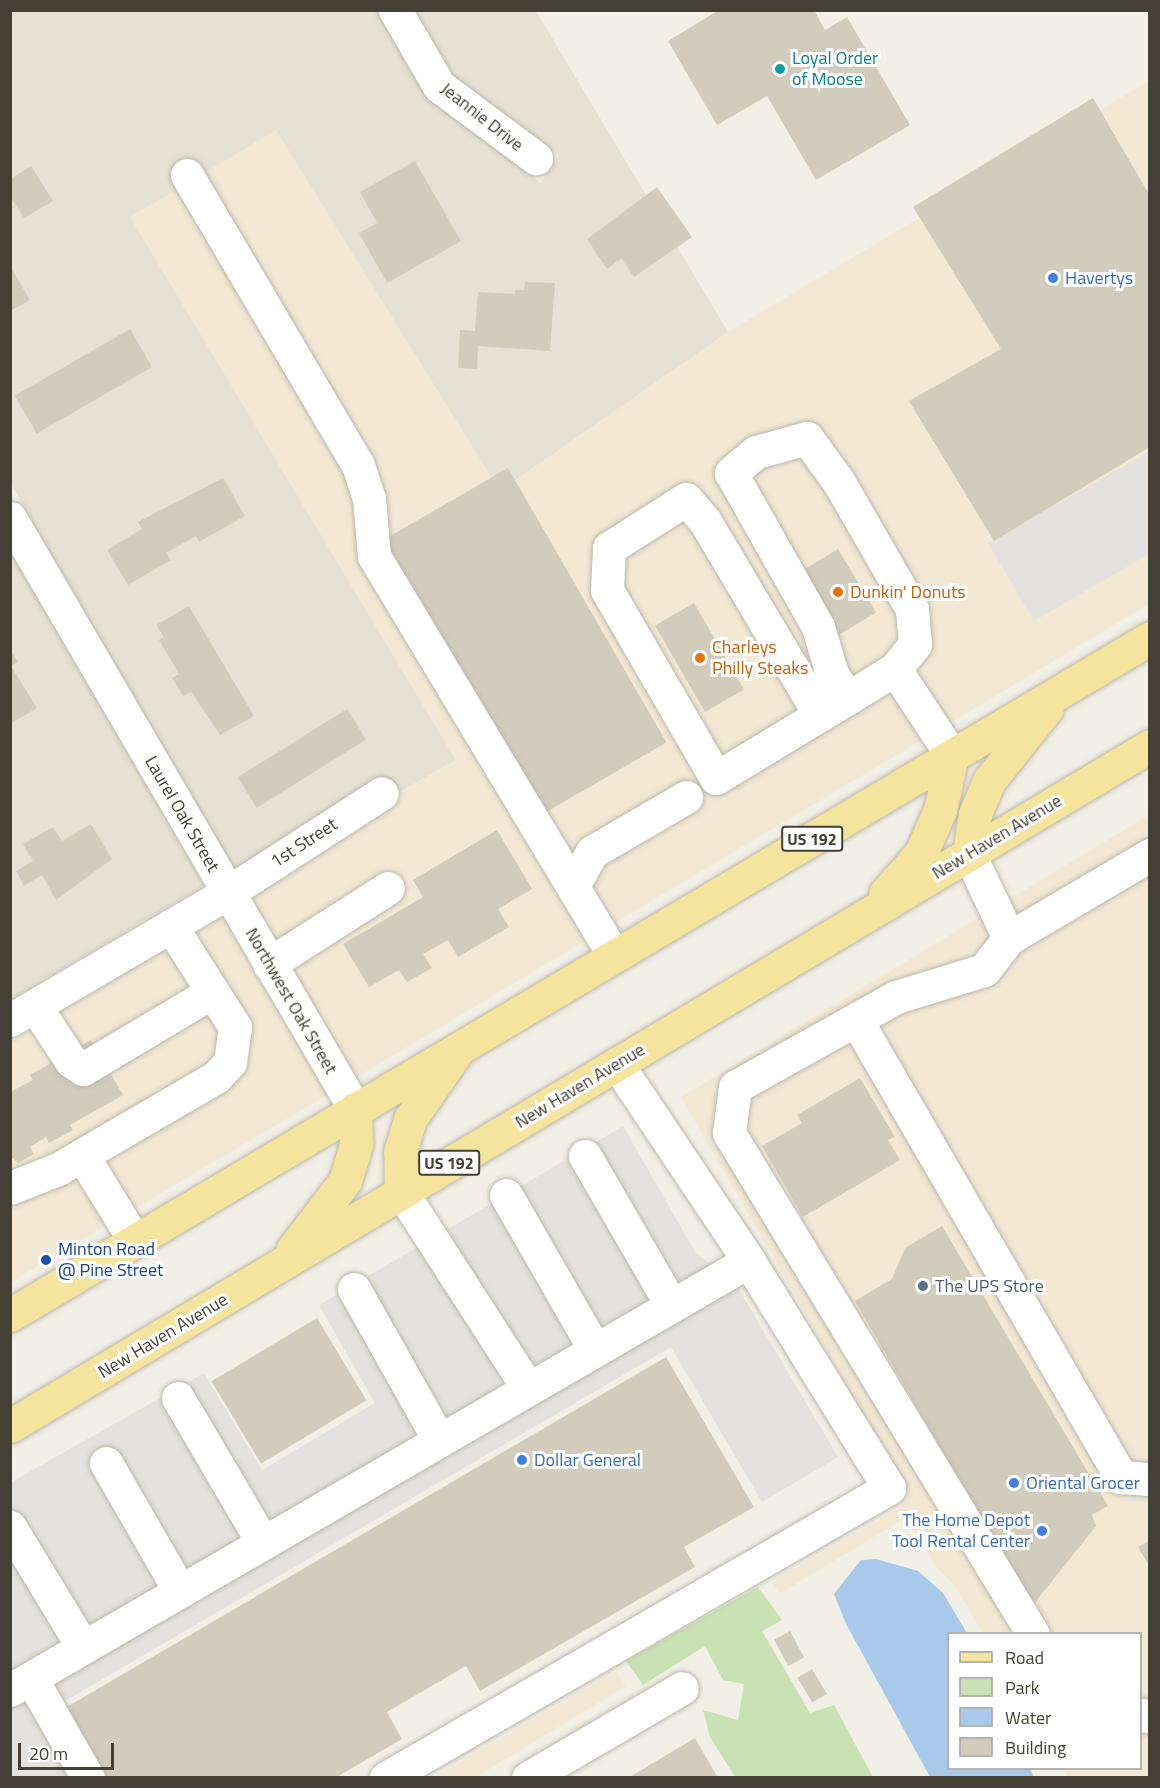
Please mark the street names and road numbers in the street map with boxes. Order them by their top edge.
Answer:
street label: Jeannie Drive [436,78,528,156]
street label: Laurel Oak Street [140,752,224,876]
street label: New Haven Avenue [928,790,1066,884]
street label: 1st Street [267,813,341,873]
road number: US 192 [780,826,844,852]
street label: Northwest Oak Street [240,924,342,1078]
street label: New Haven Avenue [511,1039,649,1133]
road number: US 192 [418,1150,480,1176]
street label: New Haven Avenue [94,1289,232,1383]

